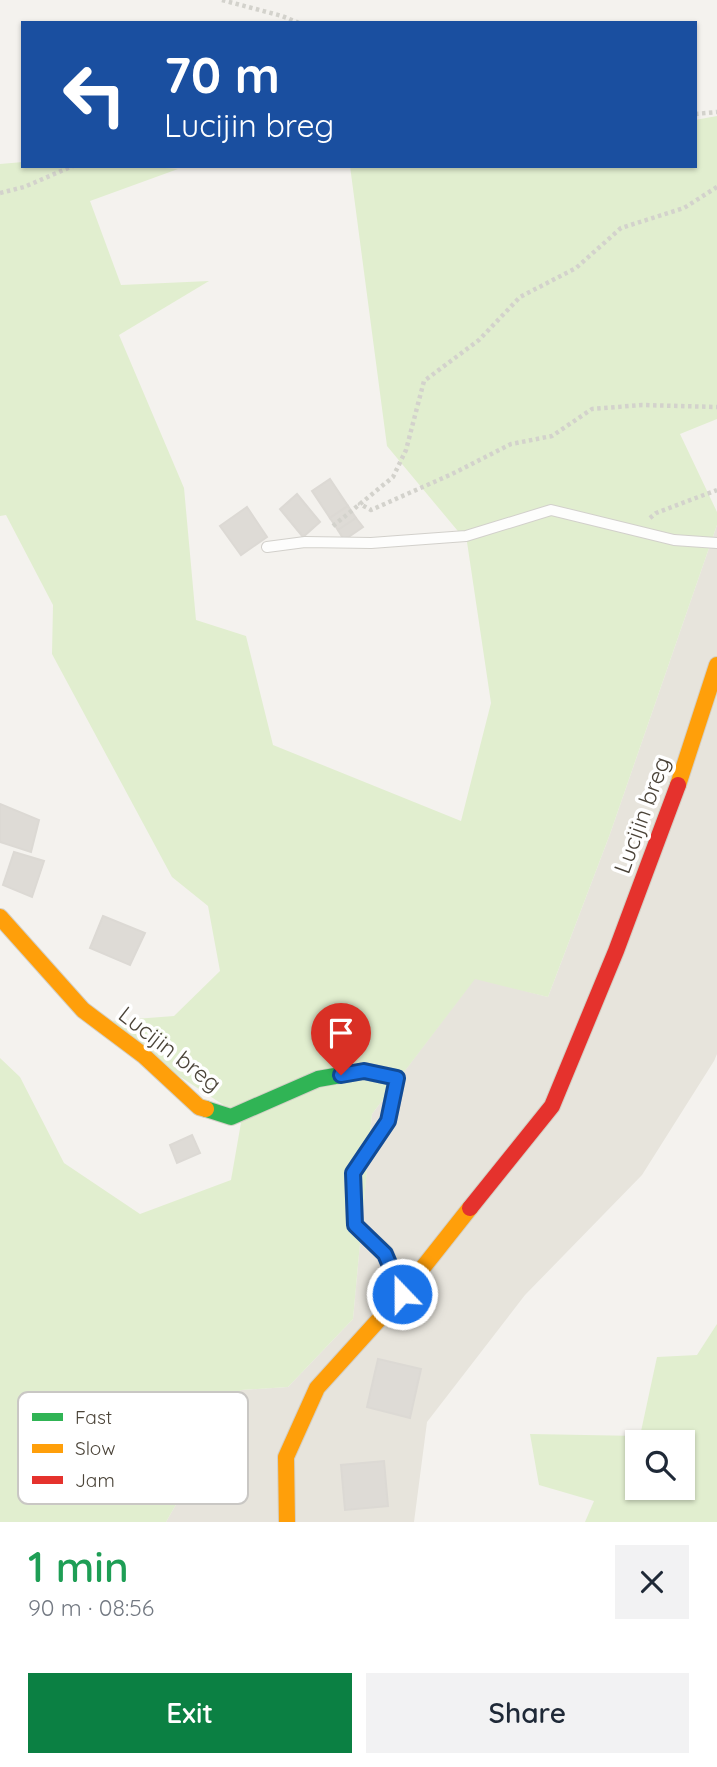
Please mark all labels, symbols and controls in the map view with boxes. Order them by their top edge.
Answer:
text: 70 m [164,44,280,105]
icon: left [49,49,140,140]
text: Lucijin breg [164,105,334,145]
street label: Lucijin breg [607,752,676,877]
street label: Lucijin breg [113,1000,227,1098]
pin [311,1003,371,1075]
icon: arrive [322,1014,360,1052]
position arrow [365,1257,439,1331]
legend [18,1392,248,1504]
text: Fast [75,1405,112,1429]
map controls [625,1430,695,1500]
button: search [625,1430,695,1500]
text: Slow [75,1436,116,1460]
text: Jam [75,1468,115,1492]
text: 1 min [28,1540,129,1593]
button: close [615,1545,689,1619]
text: 90 m · 08:56 [28,1593,154,1622]
button: Exit [28,1673,352,1753]
button: Share [366,1673,689,1753]

